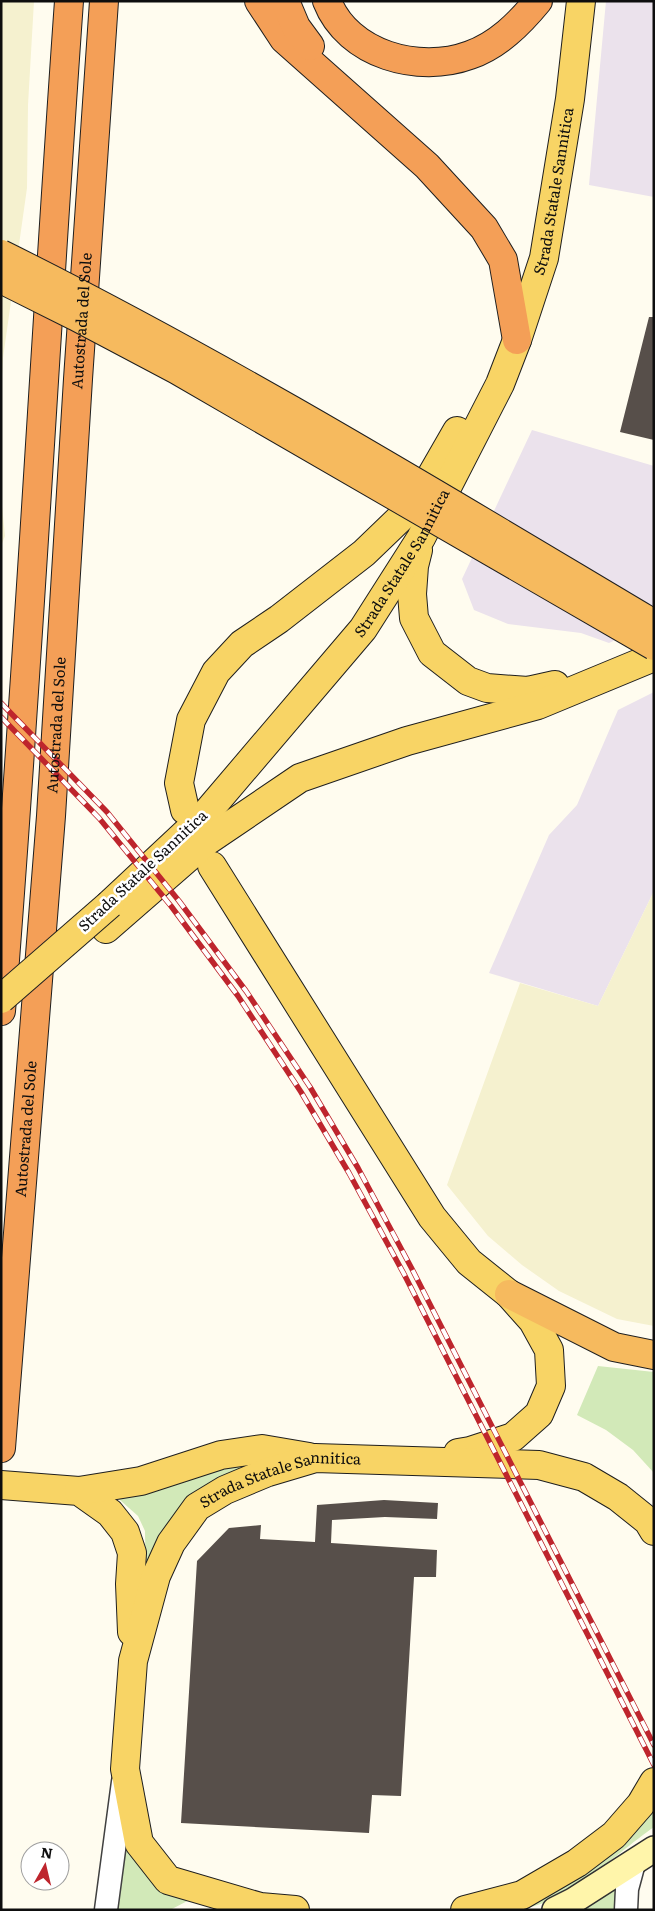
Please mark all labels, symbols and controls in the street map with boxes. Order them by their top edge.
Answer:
street label: Strada Statale Sannitica [526,105,579,278]
street label: Autostrada del Sole [64,252,97,390]
street label: Strada Statale Sannitica [348,483,455,642]
street label: Autostrada del Sole [39,656,71,794]
street label: Strada Statale Sannitica [72,803,213,936]
street label: Autostrada del Sole [8,1060,42,1198]
street label: Strada Statale Sannitica [194,1445,362,1513]
north arrow [20,1841,70,1891]
text: N [40,1841,54,1863]

